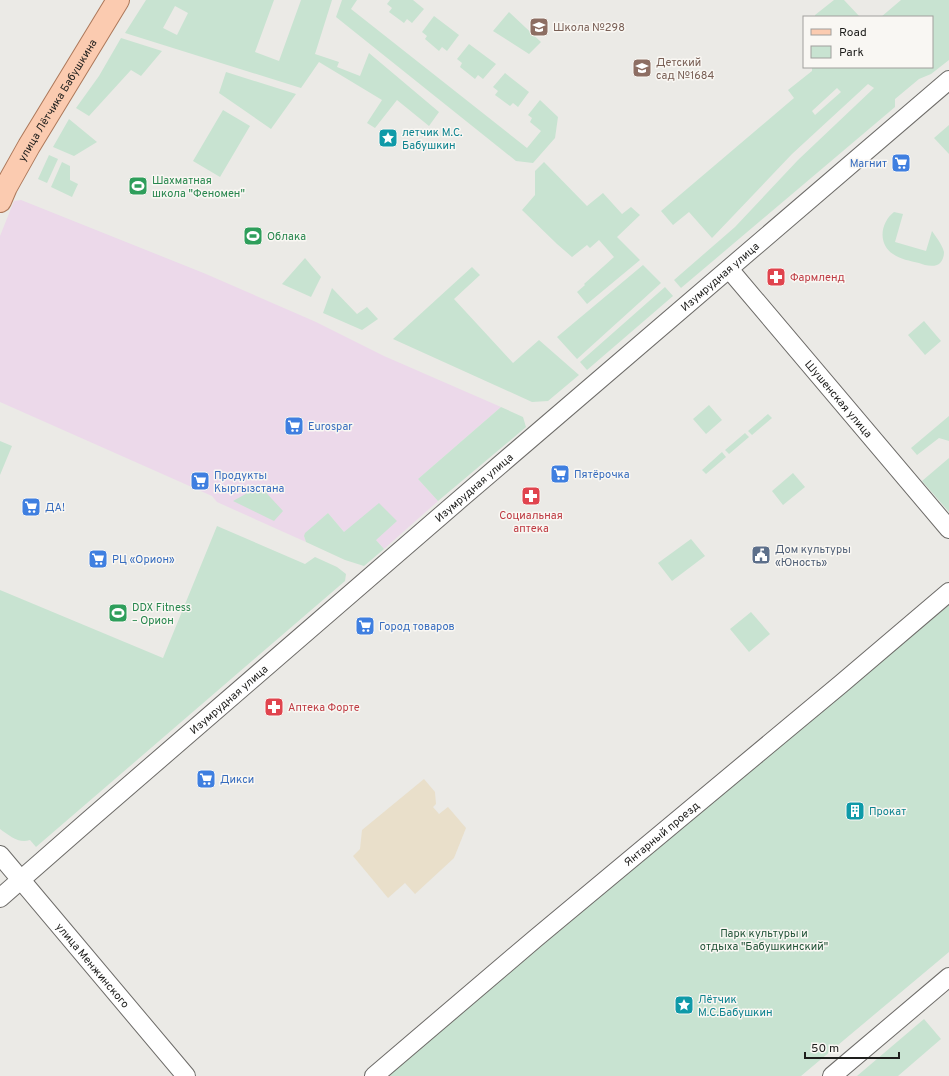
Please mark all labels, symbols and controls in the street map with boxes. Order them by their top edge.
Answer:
school or university icon: Школа №298 [528,16,550,38]
legend [803,16,933,68]
place label: Школа №298 [553,21,625,35]
text: Road [839,25,867,41]
street label: улица Лётчика Бабушкина [16,37,101,165]
text: Park [839,45,864,61]
place label: Детский сад №1684 [656,56,715,83]
school or university icon: Детский сад №1684 [631,57,653,79]
place label: летчик М.С. Бабушкин [402,126,463,153]
place icon: летчик М.С. Бабушкин [377,127,399,149]
supermarket icon: Магнит [890,152,912,174]
place label: Магнит [850,157,887,171]
place label: Шахматная школа "Феномен" [152,174,245,201]
sports icon: Шахматная школа "Феномен" [127,175,149,197]
sports icon: Облака [242,225,264,247]
place label: Облака [267,230,306,244]
street label: Изумрудная улица [678,240,763,315]
pharmacy icon: Фармленд [765,266,787,288]
place label: Фармленд [790,271,845,285]
street label: Шушенская улица [801,358,875,441]
supermarket icon: Eurospar [283,415,305,437]
place label: Eurospar [308,420,353,434]
street label: Изумрудная улица [432,450,517,526]
supermarket icon: Пятёрочка [549,463,571,485]
place label: Пятёрочка [574,468,630,482]
place label: Продукты Кыргызстана [214,469,284,496]
supermarket icon: Продукты Кыргызстана [189,470,211,492]
pharmacy icon: Социальная аптека [520,485,542,507]
supermarket icon: ДА! [20,496,42,518]
place label: ДА! [45,501,65,515]
place label: Социальная аптека [499,509,563,536]
place label: Дом культуры «Юность» [775,543,851,570]
public building icon: Дом культуры «Юность» [750,544,772,566]
supermarket icon: РЦ «Орион» [87,548,109,570]
place label: РЦ «Орион» [112,553,175,567]
place label: DDX Fitness – Орион [132,601,191,628]
sports icon: DDX Fitness – Орион [107,602,129,624]
supermarket icon: Город товаров [354,615,376,637]
place label: Город товаров [379,620,455,634]
street label: Изумрудная улица [187,662,272,738]
pharmacy icon: Аптека Форте [263,696,285,718]
place label: Аптека Форте [288,701,360,715]
supermarket icon: Дикси [195,768,217,790]
place label: Дикси [220,773,254,787]
street label: Янтарный проезд [621,799,703,870]
building icon: Прокат [844,800,866,822]
place label: Прокат [869,805,906,819]
street label: улица Менжинского [52,920,132,1011]
park label: Парк культуры и отдыха "Бабушкинский" [700,927,828,954]
place label: Лётчик М.С.Бабушкин [698,993,772,1020]
place icon: Лётчик М.С.Бабушкин [673,994,695,1016]
scale bar [805,1034,899,1060]
text: 50 m [811,1041,839,1057]

